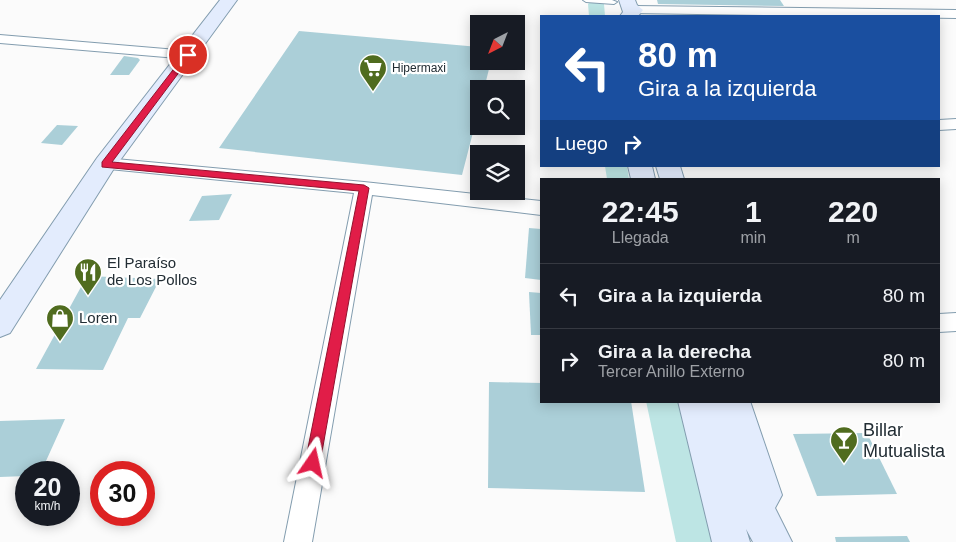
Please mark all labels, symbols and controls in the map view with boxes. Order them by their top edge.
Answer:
north arrow [470,15,525,70]
map controls [470,15,525,200]
pin [167,34,209,76]
icon: left [555,35,620,100]
text: 80 m [638,35,718,74]
icon: arrive [174,41,202,69]
supermarket icon: Hipermaxi [358,53,388,92]
place label: Hipermaxi [392,61,446,75]
text: Gira a la izquierda [638,76,817,101]
button: search [470,80,525,135]
icon: right [618,130,646,158]
text: Luego [555,133,608,154]
button: layers [470,145,525,200]
text: 22:45 [602,195,679,228]
text: 1 [745,195,762,228]
text: 220 [828,195,878,228]
text: Llegada [612,229,669,246]
text: min [740,229,766,246]
text: m [846,229,860,246]
place label: El Paraíso de Los Pollos [107,254,197,288]
restaurant icon: El Paraíso de Los Pollos [73,257,103,296]
icon: left [555,282,583,310]
text: Gira a la izquierda [598,285,762,306]
text: 80 m [883,285,925,306]
shop icon: Loren [45,303,75,342]
place label: Loren [79,309,117,326]
text: Gira a la derecha [598,341,751,362]
icon: right [555,347,583,375]
text: 80 m [883,350,925,371]
text: Tercer Anillo Externo [598,363,745,380]
place label: Billar Mutualista [863,420,946,461]
bar icon: Billar Mutualista [829,425,859,464]
position arrow [286,436,338,488]
speed limit sign: 30 [90,461,155,526]
text: 20 [34,473,61,501]
text: km/h [34,499,61,513]

